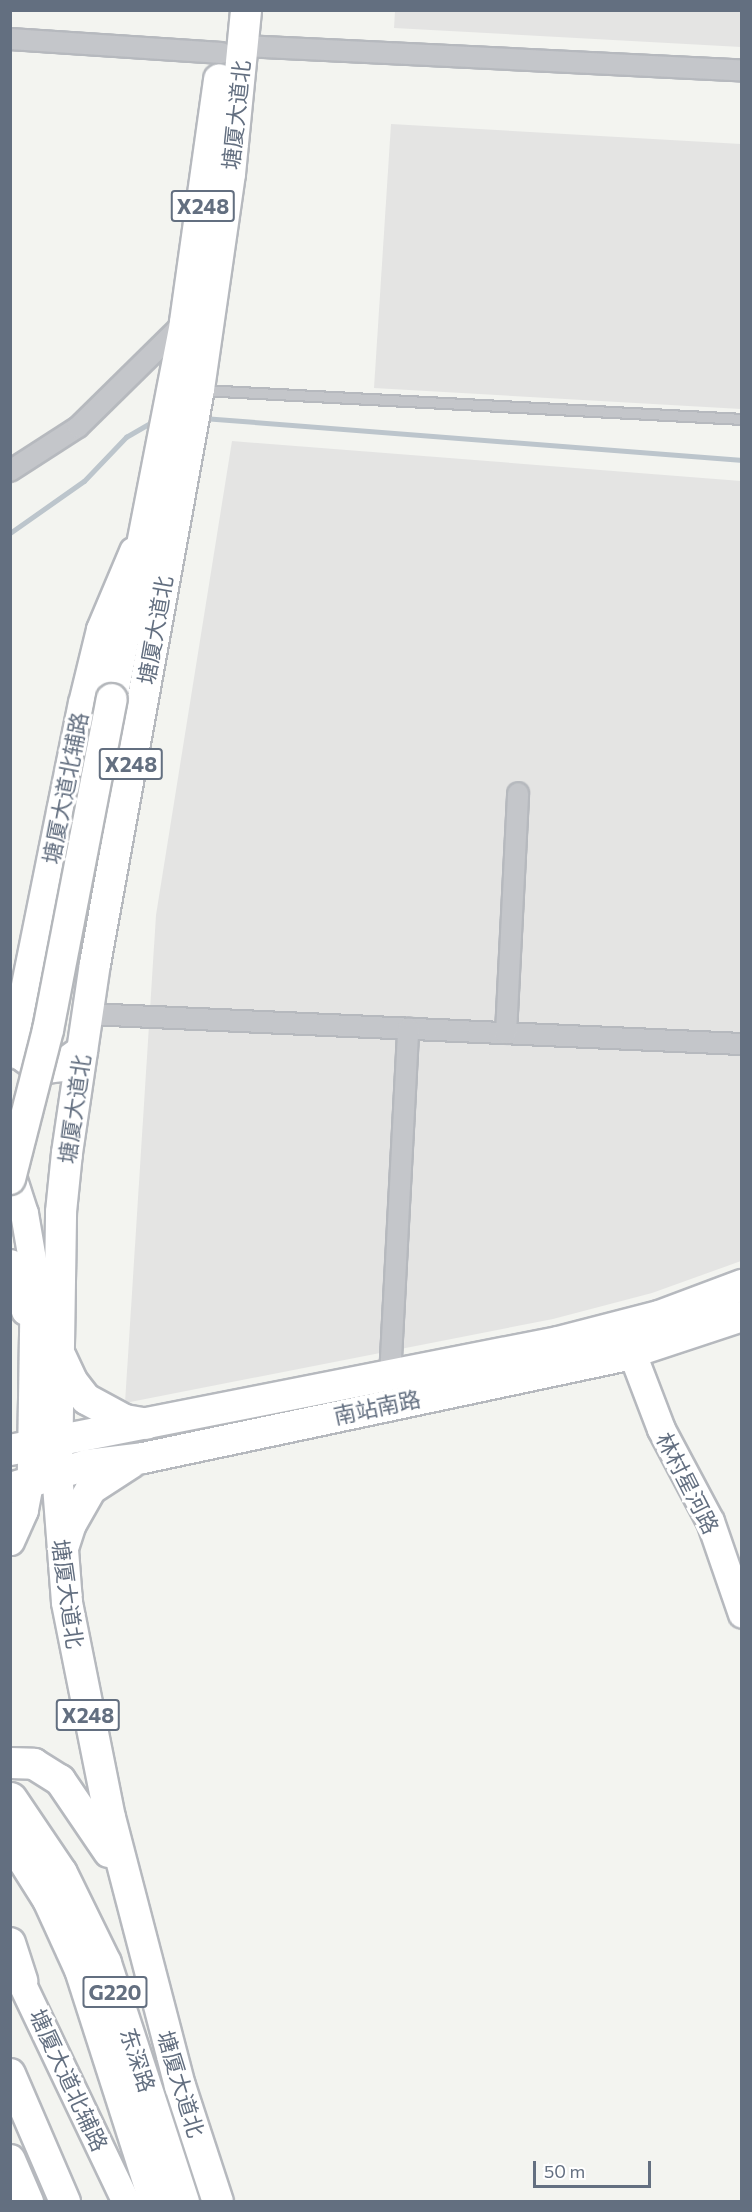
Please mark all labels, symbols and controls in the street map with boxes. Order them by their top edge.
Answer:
street label: 塘厦大道北 [217,59,255,171]
road number: X248 [170,188,236,224]
street label: 塘厦大道北 [132,574,178,686]
street label: 塘厦大道北辅路 [37,710,93,866]
road number: X248 [98,746,164,782]
street label: 塘厦大道北 [53,1053,95,1165]
street label: 南站南路 [331,1385,423,1429]
street label: 林村星河路 [651,1428,725,1538]
street label: 塘厦大道北 [47,1538,89,1650]
road number: X248 [55,1697,121,1733]
road number: G220 [82,1974,148,2010]
street label: 塘厦大道北辅路 [24,2005,114,2155]
street label: 东深路 [115,2025,161,2095]
street label: 塘厦大道北 [152,2028,210,2140]
scale bar [536,2149,654,2187]
text: 50 m [544,2160,585,2182]

